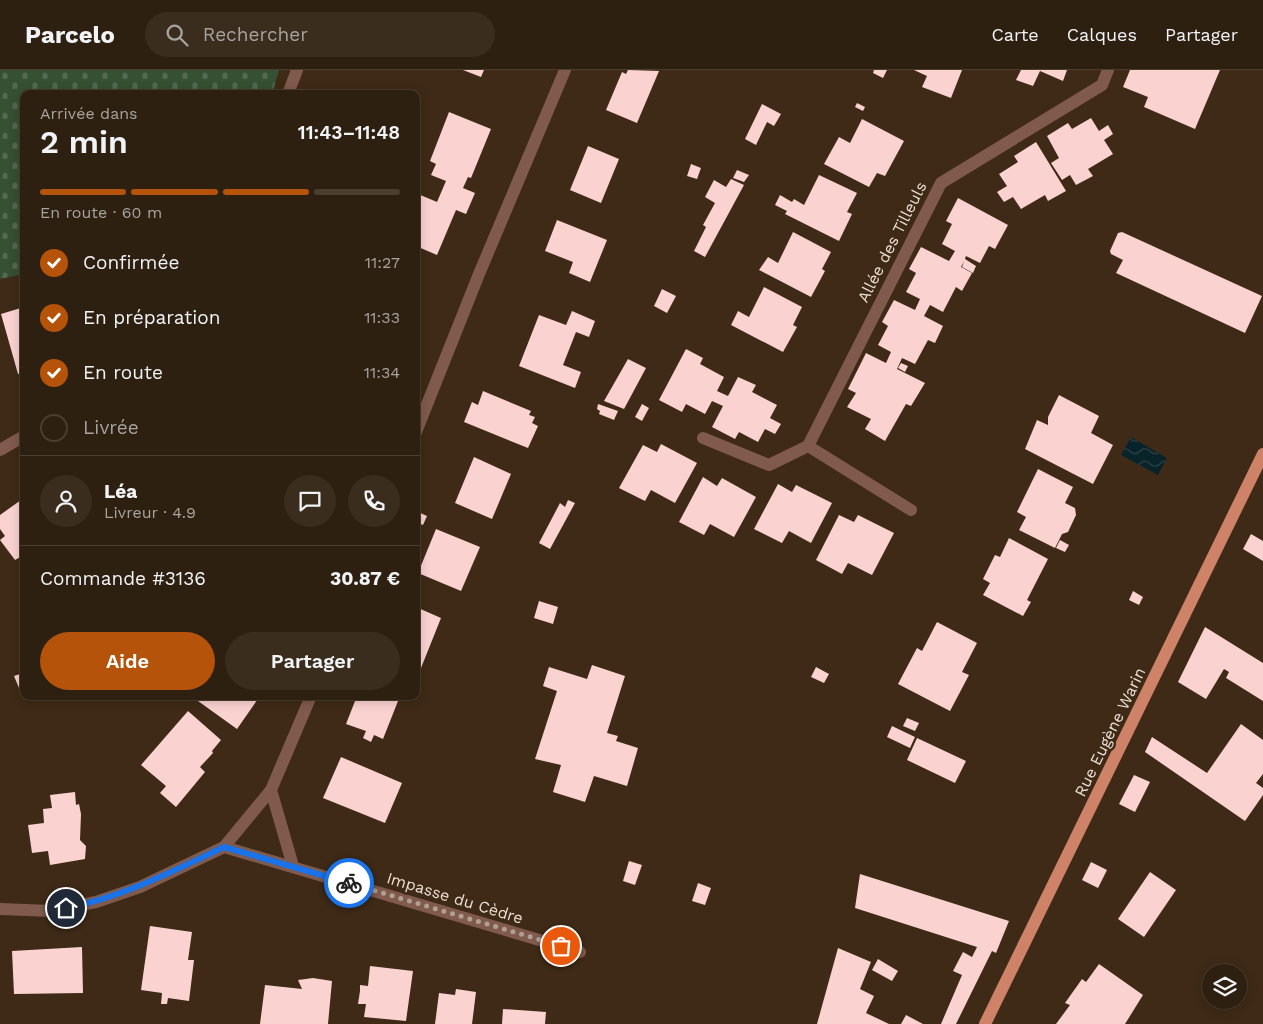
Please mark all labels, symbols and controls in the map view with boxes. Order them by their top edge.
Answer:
search box [145,12,495,57]
text: Parcelo [25,21,115,49]
icon: search [163,21,191,49]
text: Rechercher [203,23,308,46]
text: Carte [991,24,1039,45]
text: Calques [1067,24,1137,45]
text: Partager [1165,24,1238,45]
text: Arrivée dans [40,104,138,123]
text: 11:43–11:48 [298,121,400,144]
text: 2 min [40,123,128,161]
street label: Allée des Tilleuls [853,178,931,306]
text: En route · 60 m [40,203,162,222]
icon: check [40,249,68,277]
text: Confirmée [83,251,179,274]
text: 11:27 [365,253,400,272]
icon: check [40,304,68,332]
text: En préparation [83,306,220,329]
text: 11:33 [364,308,400,327]
icon: check [40,359,68,387]
text: En route [83,361,163,384]
text: 11:34 [364,363,400,382]
text: Livrée [83,416,139,439]
button: person [40,475,92,527]
button: chat [284,475,336,527]
button: phone [348,475,400,527]
text: Léa [104,480,137,503]
text: Livreur · 4.9 [104,503,196,522]
text: Commande #3136 [40,567,206,590]
text: 30.87 € [330,567,400,590]
button: Aide [40,632,215,690]
button: Partager [225,632,400,690]
street label: Rue Eugène Warin [1070,664,1150,800]
courier [324,858,374,908]
street label: Impasse du Cèdre [384,868,526,928]
icon: bike [335,869,363,897]
pin [45,887,87,929]
icon: home [52,894,80,922]
pin [540,925,582,967]
icon: bag [547,932,575,960]
map controls [1202,964,1247,1009]
button: layers [1202,964,1247,1009]

